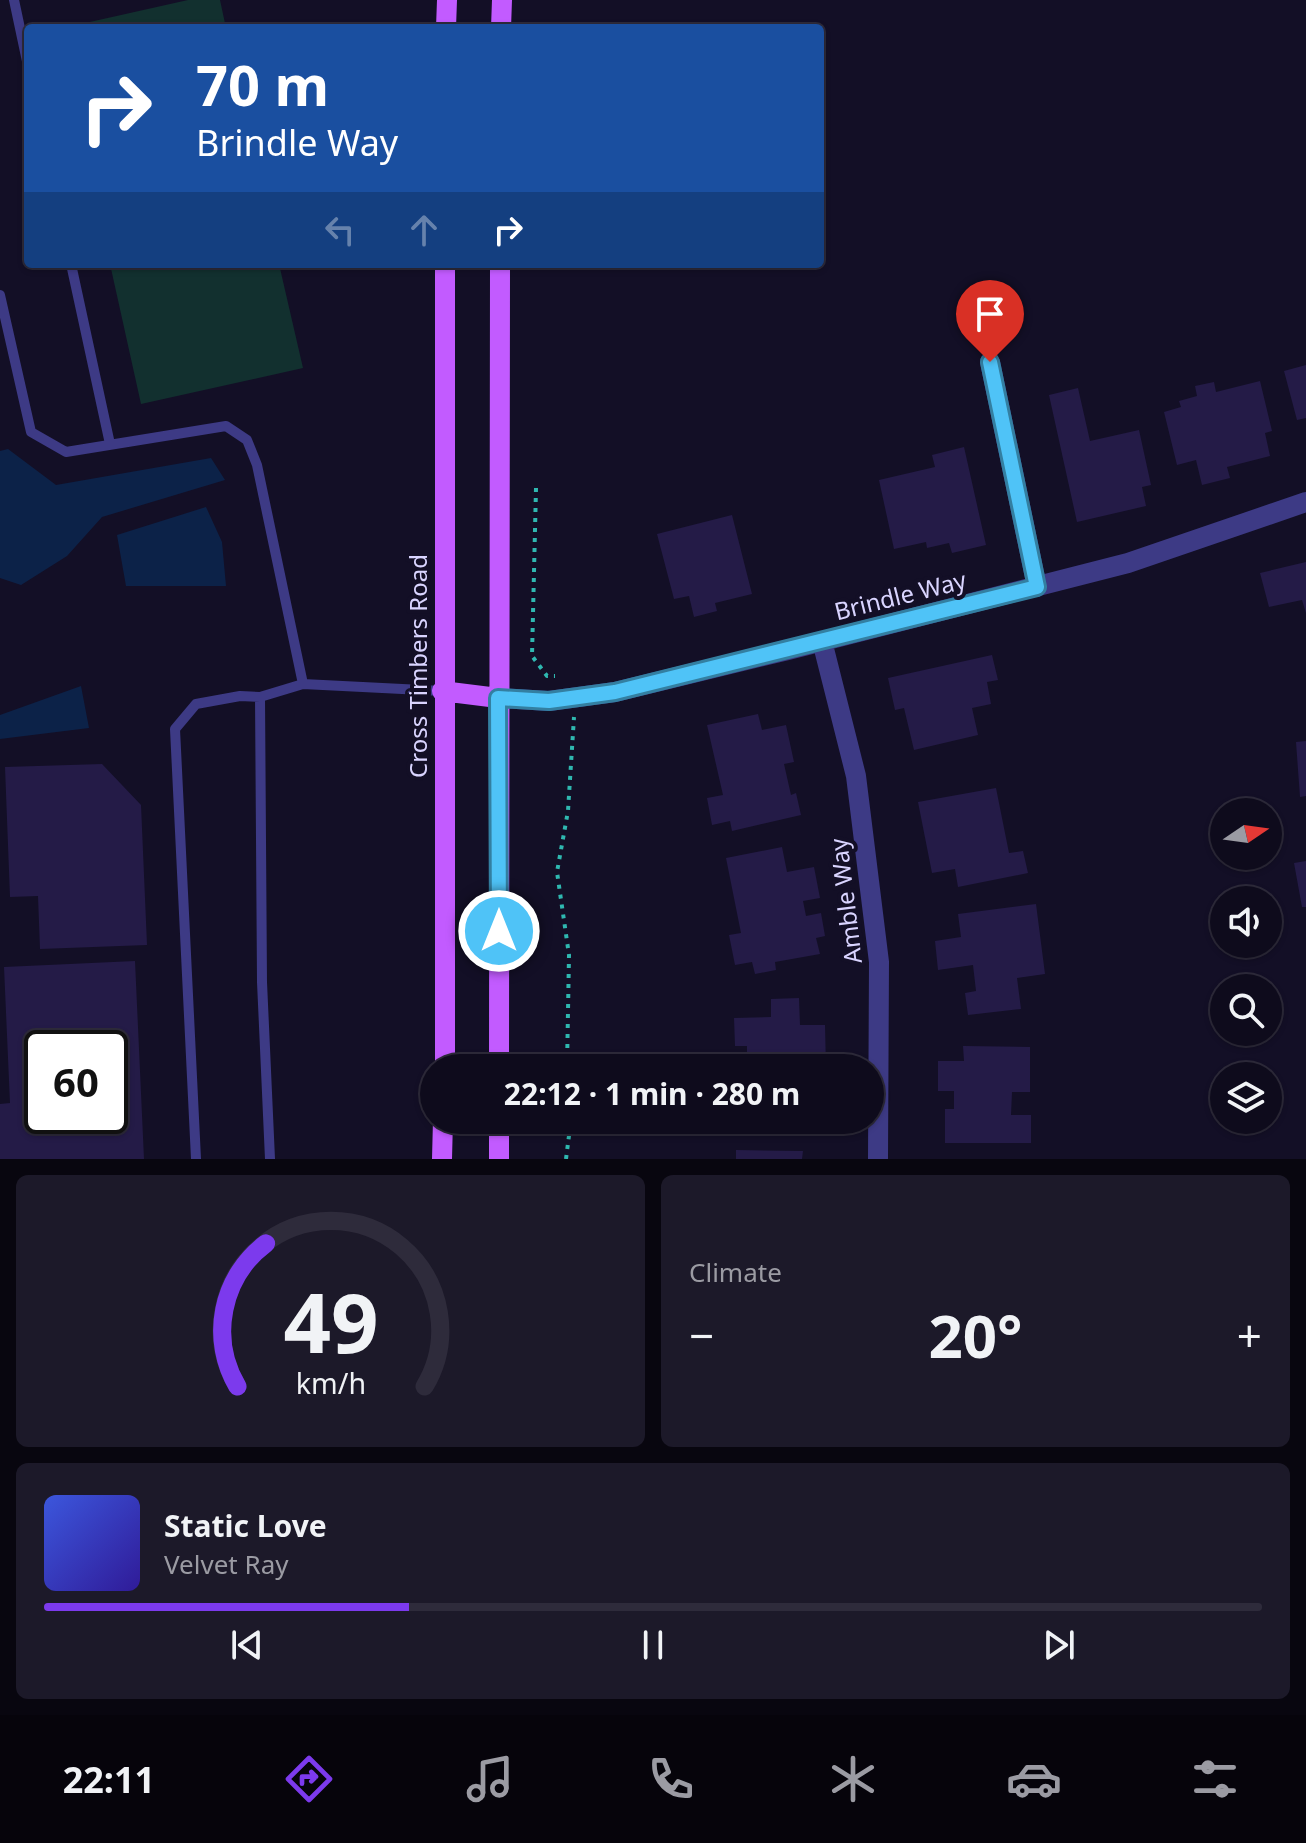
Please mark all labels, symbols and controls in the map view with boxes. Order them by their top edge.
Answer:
text: 70 m [196,46,329,122]
icon: right [64,56,168,160]
text: Brindle Way [196,118,398,167]
icon: left [318,208,362,252]
icon: ahead [402,208,446,252]
icon: right [486,208,530,252]
pin [956,280,1024,362]
icon: arrive [968,292,1012,336]
street label: Cross Timbers Road [401,554,434,778]
street label: Brindle Way [831,563,970,627]
north arrow [1210,798,1282,870]
map controls [1210,798,1282,1134]
street label: Amble Way [821,836,869,966]
button: sound [1210,886,1282,958]
position arrow [457,889,541,973]
button: search [1210,974,1282,1046]
speed limit sign: 60 [24,1030,128,1134]
button: layers [1210,1062,1282,1134]
text: 22:12 · 1 min · 280 m [504,1073,800,1114]
text: Climate [689,1254,782,1290]
text: 49 [283,1264,378,1377]
text: 20° [928,1294,1023,1376]
text: − [689,1305,714,1365]
text: + [1237,1305,1262,1365]
text: km/h [295,1363,366,1402]
text: Static Love [164,1505,327,1546]
text: Velvet Ray [164,1546,289,1582]
icon: previous [225,1623,269,1667]
icon: pause [631,1623,675,1667]
icon: next [1037,1623,1081,1667]
icon: directions [281,1751,337,1807]
icon: music [462,1751,518,1807]
icon: phone [643,1751,699,1807]
icon: climate [825,1751,881,1807]
icon: car [1006,1751,1062,1807]
icon: filters [1187,1751,1243,1807]
text: 22:11 [63,1755,155,1804]

